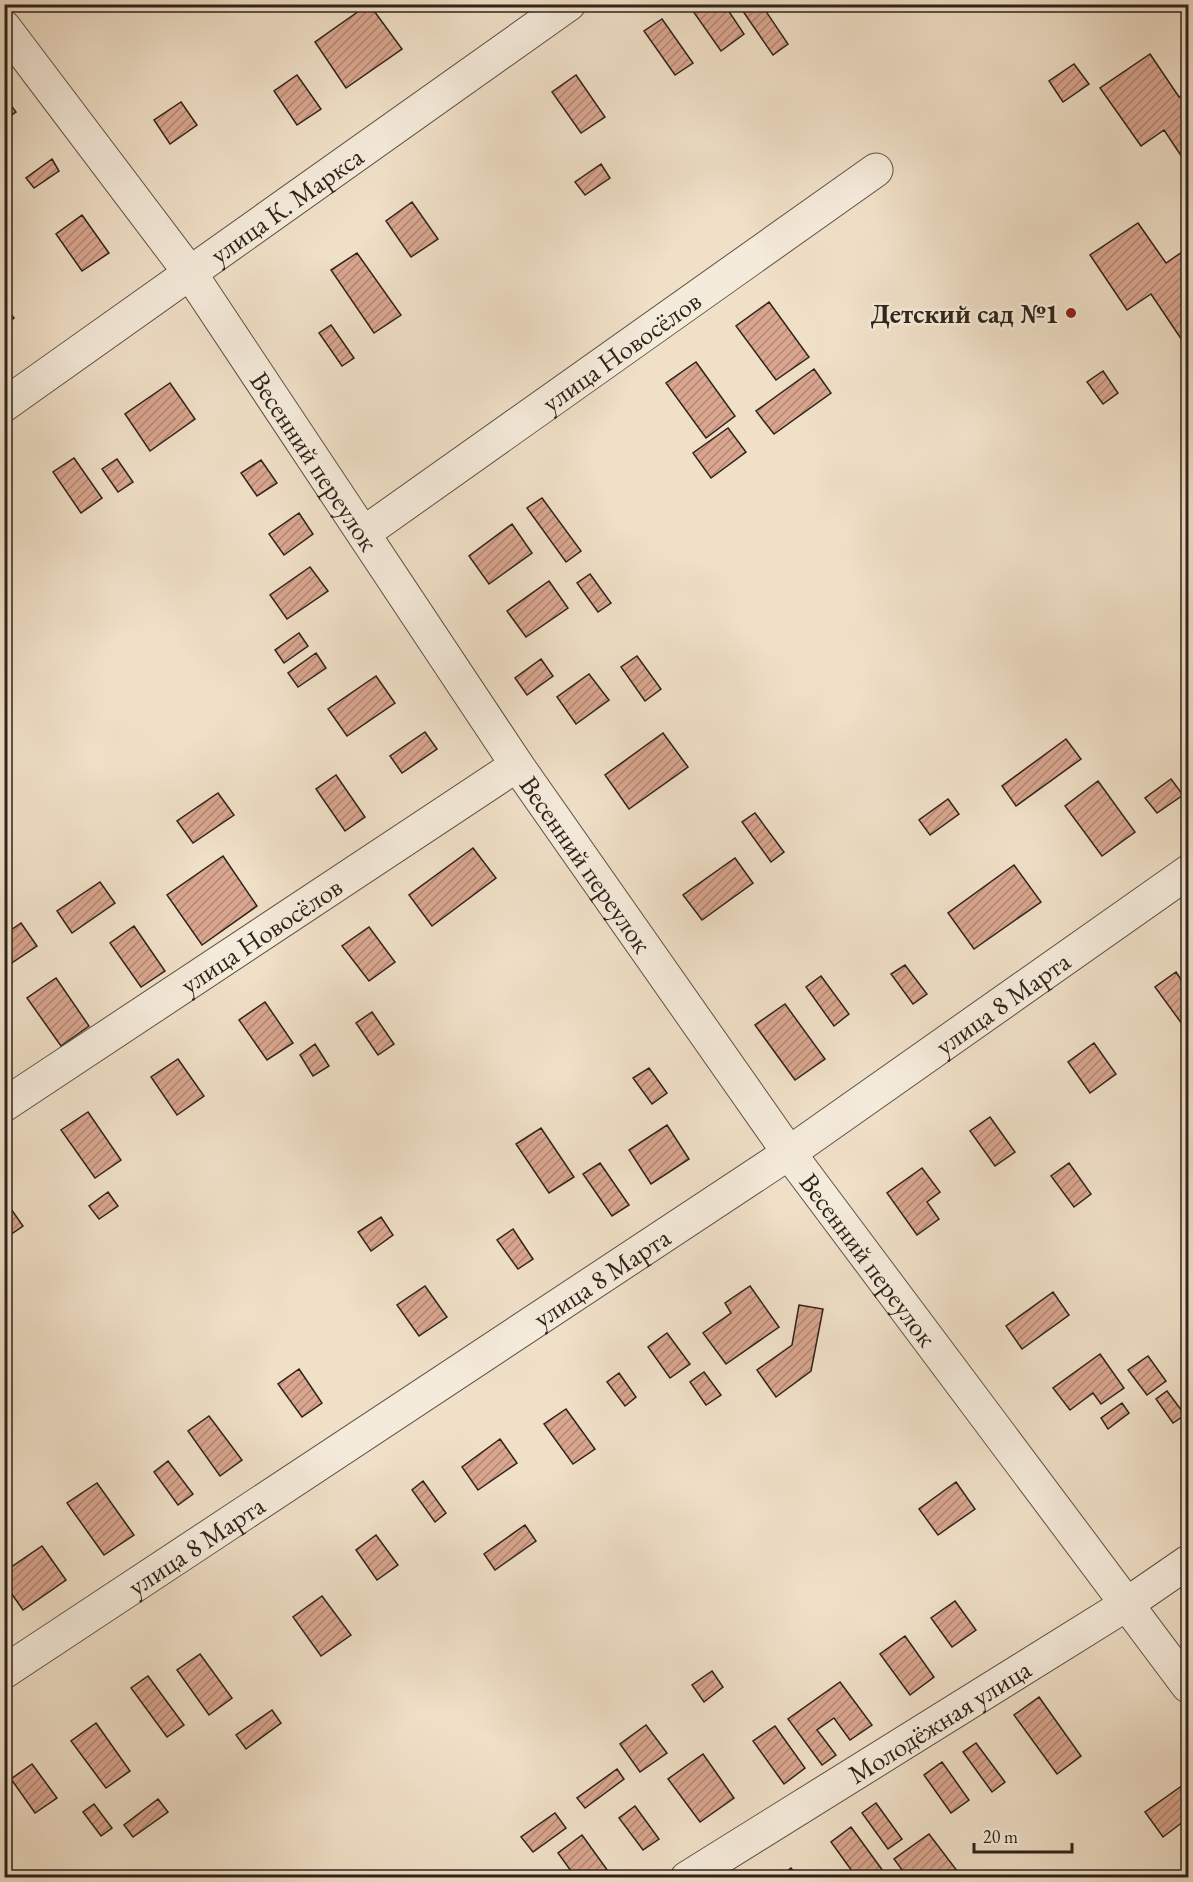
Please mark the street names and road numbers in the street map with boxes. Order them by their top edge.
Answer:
street label: улица К. Маркса [203,138,370,271]
street label: улица Новосёлов [534,282,708,419]
street label: Весенний переулок [243,364,387,557]
street label: Весенний переулок [512,769,661,959]
street label: улица Новосёлов [173,868,348,1001]
street label: улица 8 Марта [928,943,1077,1062]
street label: Весенний переулок [792,1166,945,1353]
street label: улица 8 Марта [526,1219,677,1335]
street label: улица 8 Марта [121,1487,271,1603]
street label: Молодёжная улица [841,1651,1037,1791]

